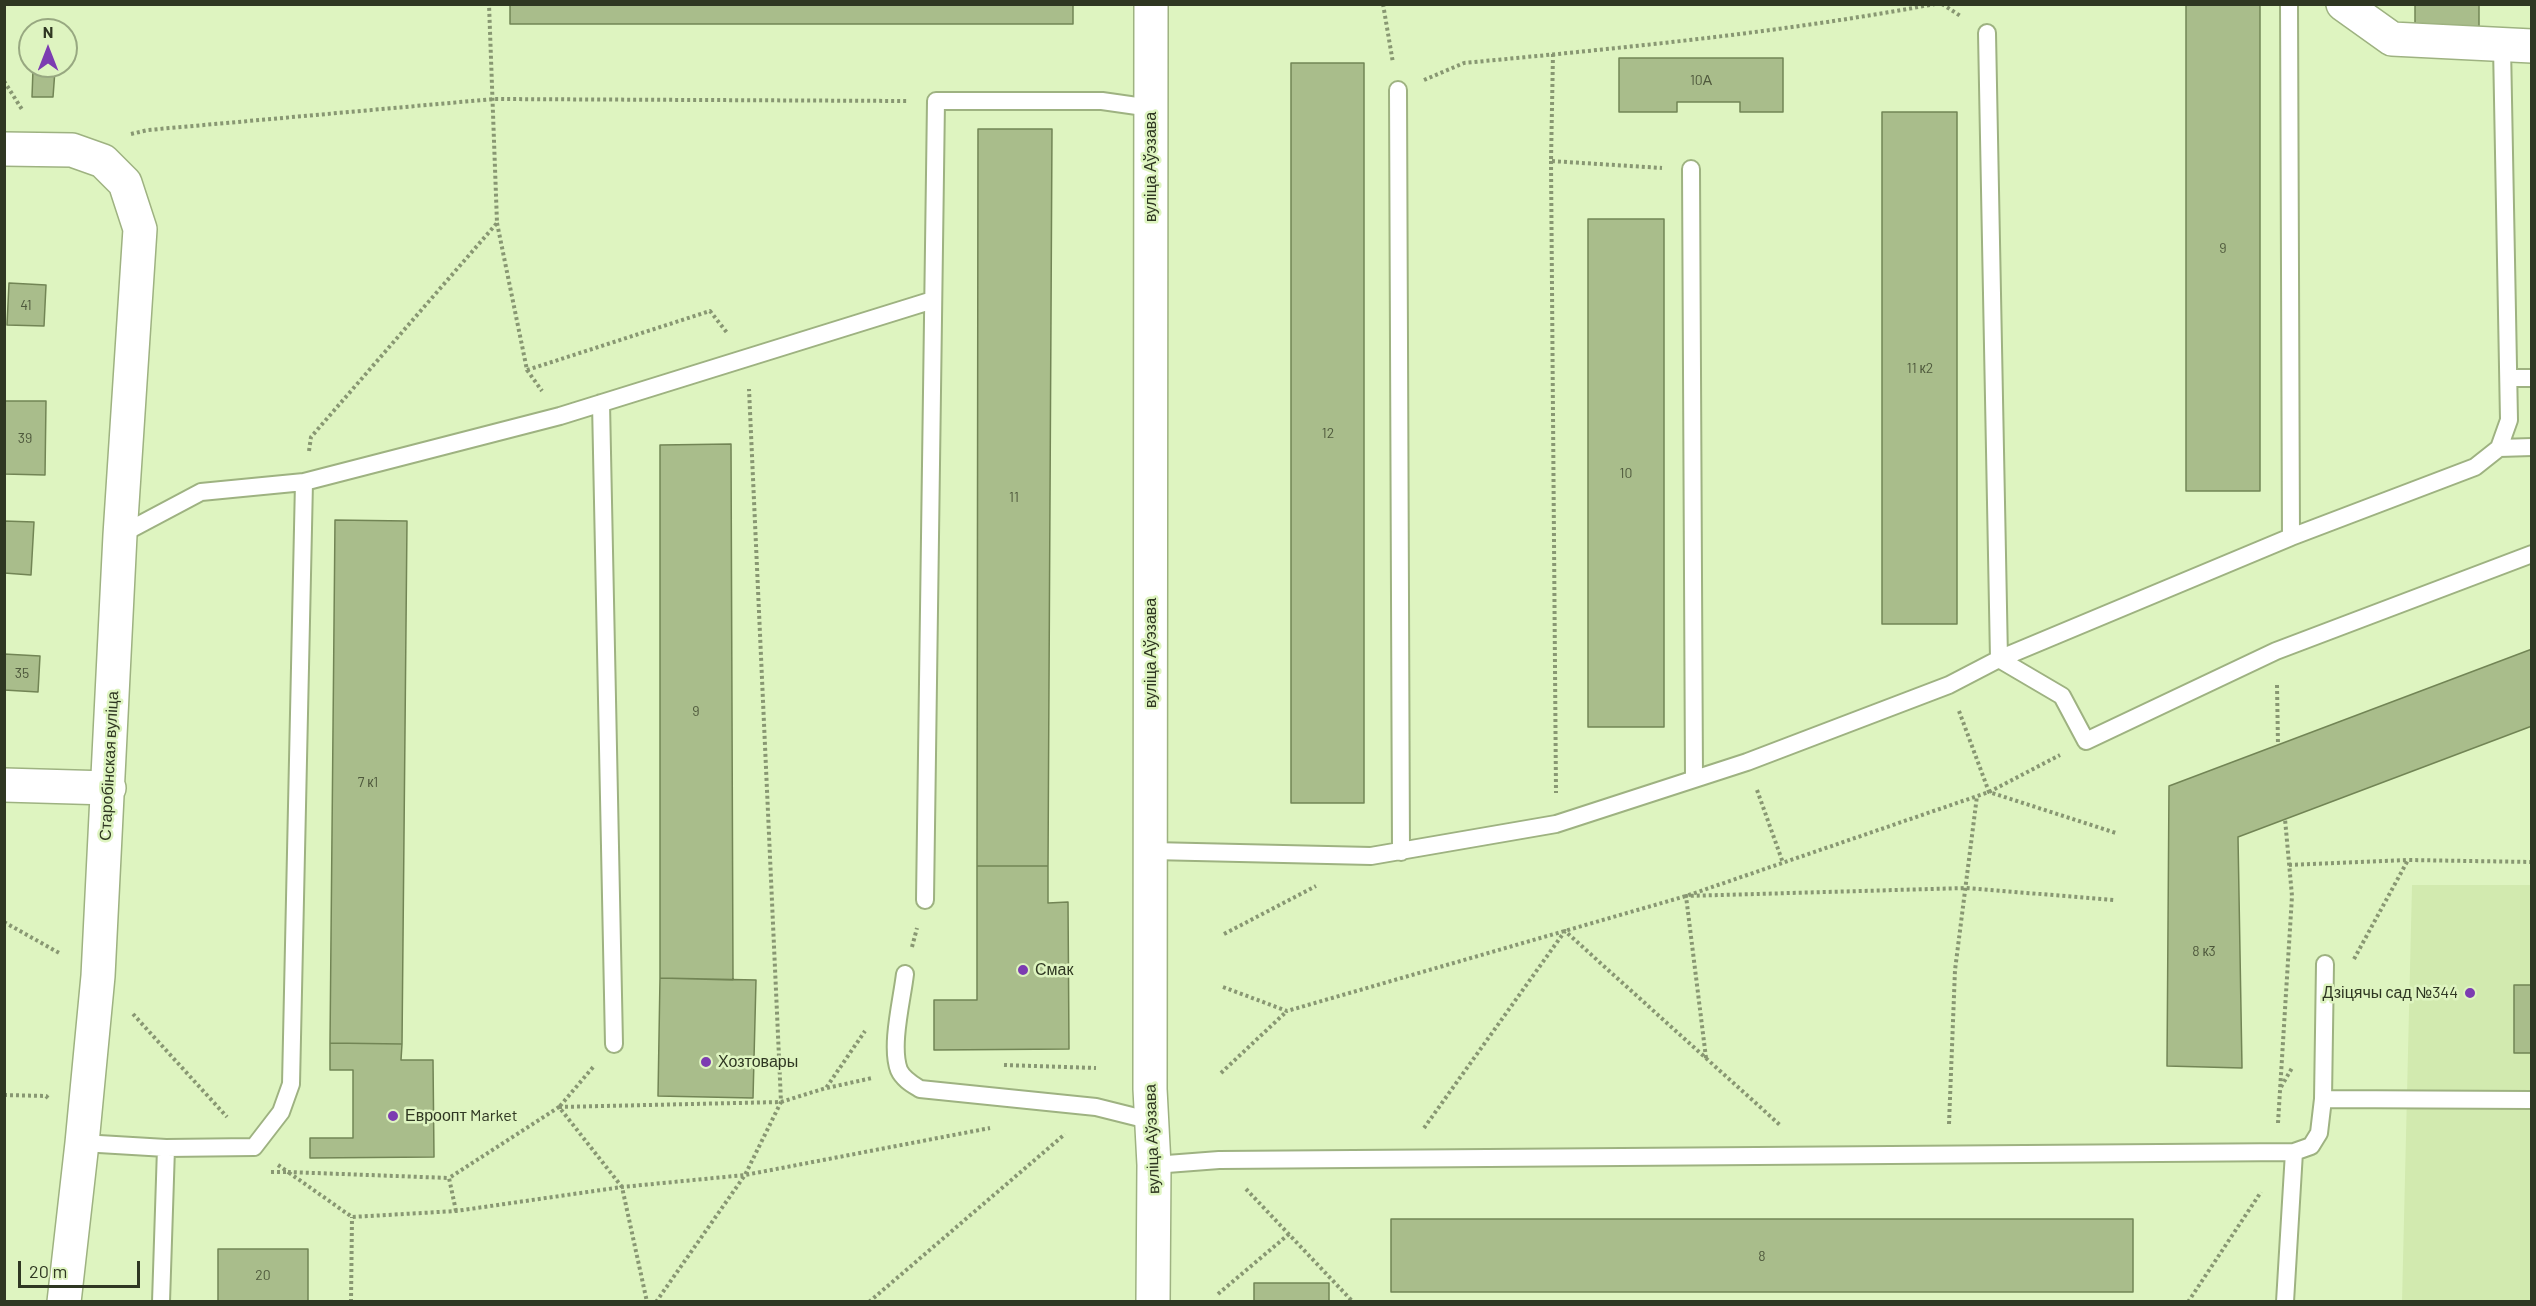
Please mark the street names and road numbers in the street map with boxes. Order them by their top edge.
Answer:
street label: вуліца Аўэзава [1141,112,1161,222]
street label: вуліца Аўэзава [1141,598,1161,708]
street label: Старобінская вуліца [95,691,123,841]
street label: вуліца Аўэзава [1140,1084,1164,1194]

